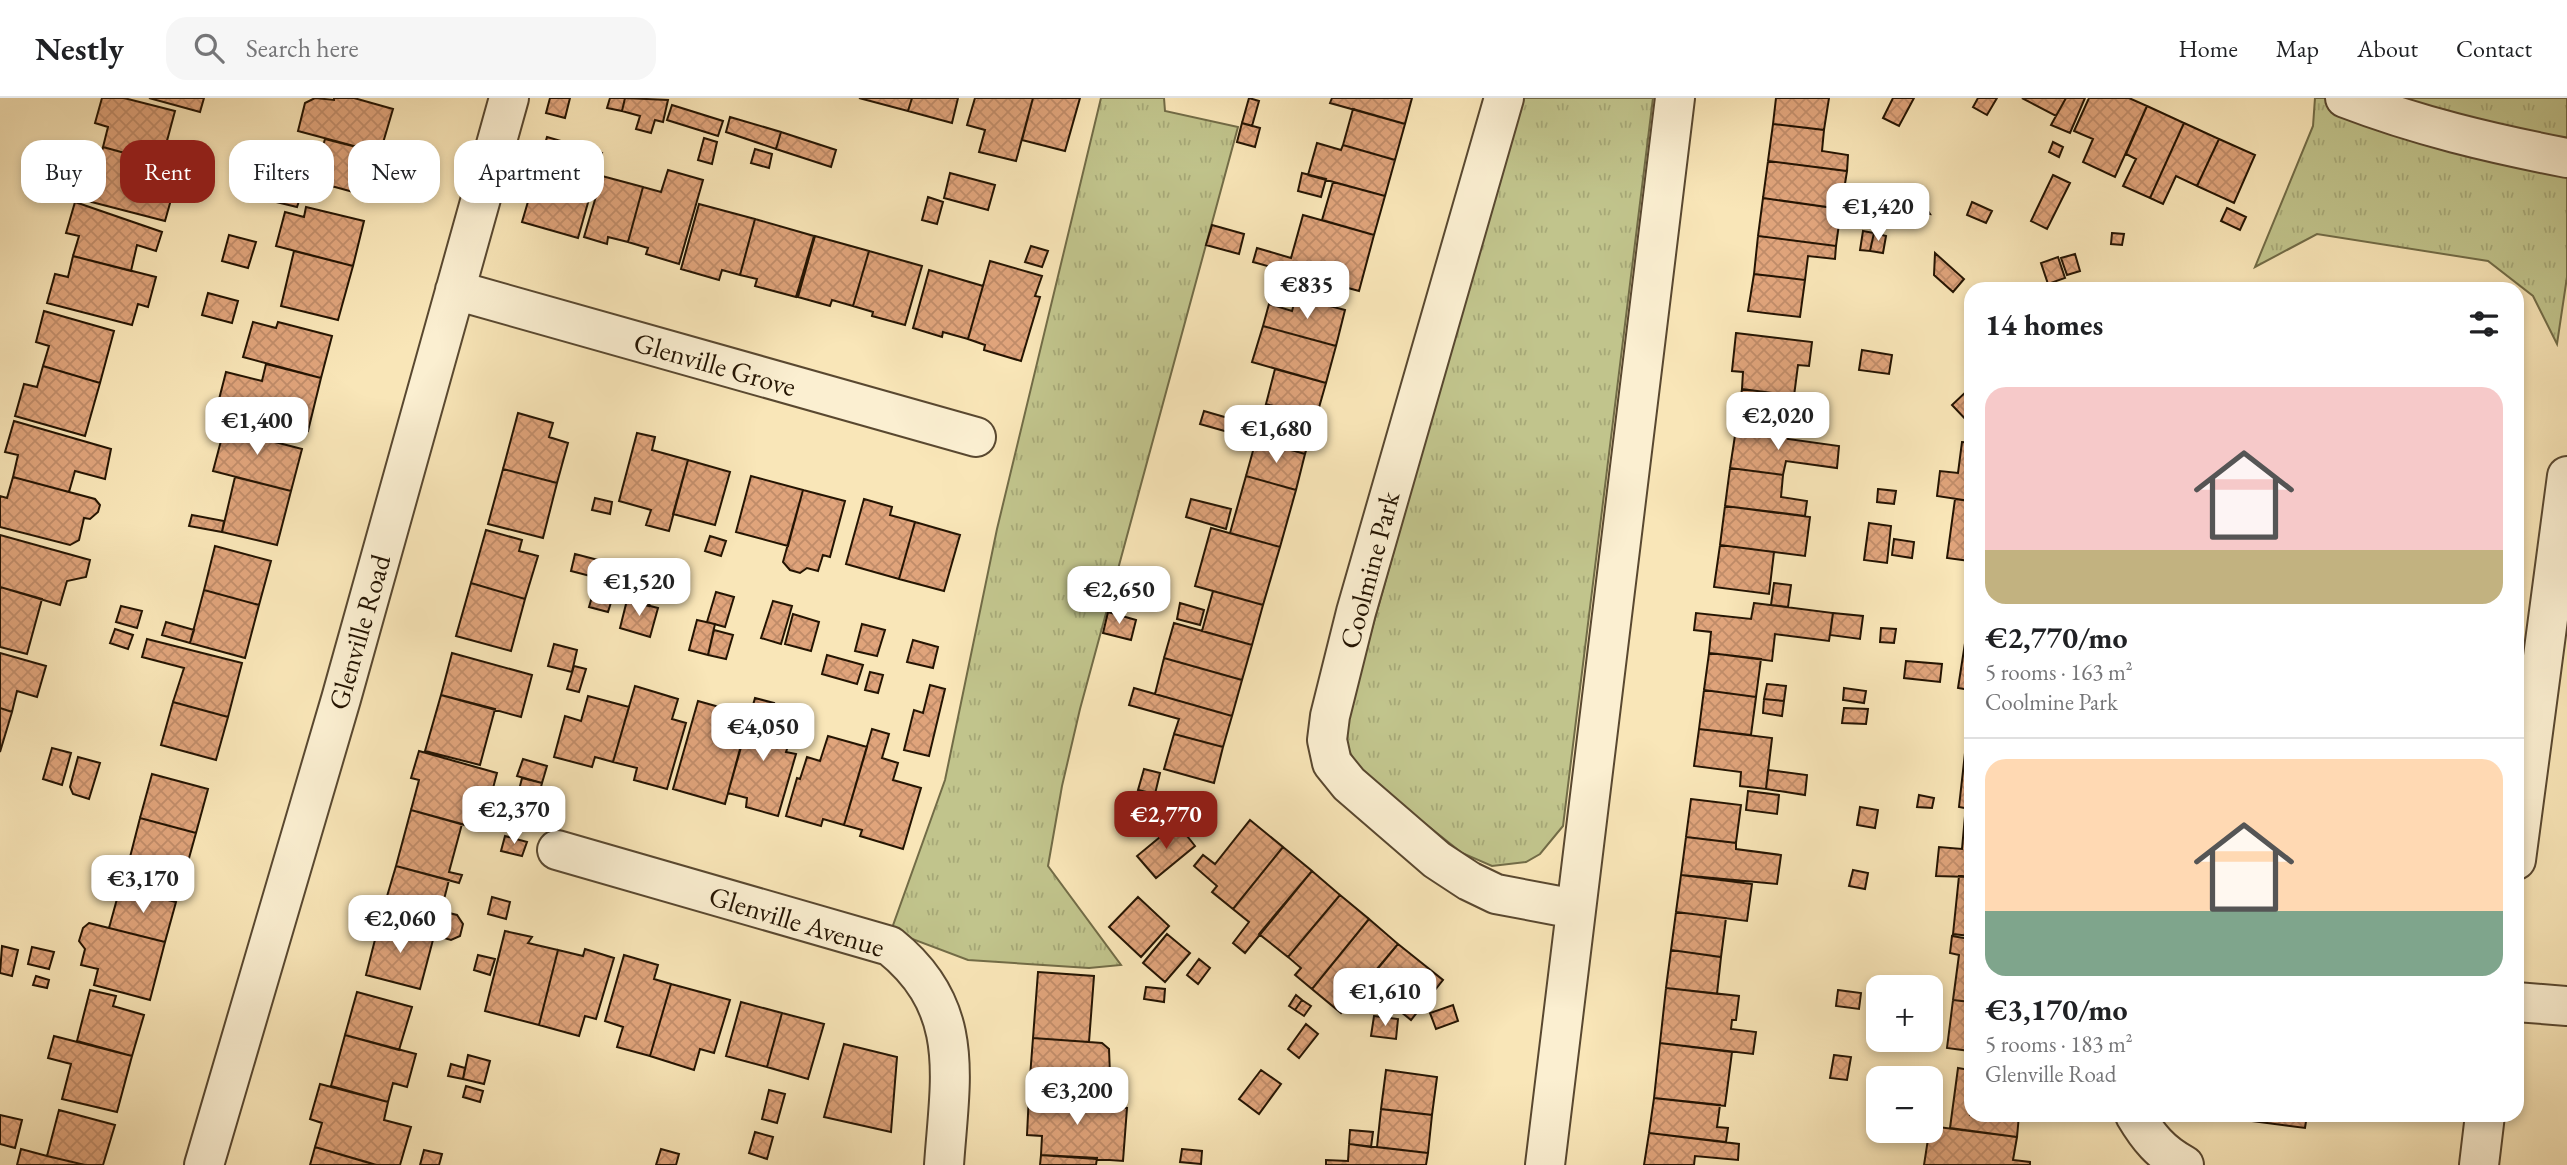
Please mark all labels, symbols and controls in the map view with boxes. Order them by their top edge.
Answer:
search box [166,17,656,80]
text: Nestly [35,27,124,70]
icon: search [190,29,228,67]
text: Search here [246,31,359,65]
text: Home [2178,33,2238,64]
text: Map [2276,33,2319,64]
text: About [2357,33,2418,64]
text: Contact [2456,33,2532,64]
chip: Buy [21,140,106,203]
chip: Rent [120,140,215,203]
chip: Filters [229,140,334,203]
chip: New [348,140,440,203]
chip: Apartment [454,140,604,203]
pin: €1,420 [1821,184,1935,243]
text: €1,420 [1842,191,1914,221]
pin: €835 [1266,262,1348,321]
text: €835 [1280,269,1334,299]
text: 14 homes [1985,305,2103,344]
icon: filters [2465,305,2503,343]
street label: Glenville Grove [630,324,800,404]
pin: €2,020 [1721,392,1835,452]
pin: €1,400 [200,398,314,457]
text: €2,020 [1742,400,1814,430]
text: €1,400 [221,405,293,435]
pin: €1,680 [1219,406,1333,465]
text: €1,680 [1240,413,1312,443]
icon: home [2181,432,2307,558]
street label: Coolmine Park [1331,486,1408,653]
street label: Glenville Road [320,549,399,714]
pin: €1,520 [582,559,696,618]
text: €1,520 [603,566,675,596]
pin: €2,650 [1062,566,1176,626]
text: €2,650 [1083,574,1155,604]
text: €2,770/mo [1985,618,2128,657]
text: 5 rooms · 163 m² [1985,657,2133,687]
text: Coolmine Park [1985,687,2118,717]
pin: €4,050 [706,704,820,763]
text: €4,050 [727,711,799,741]
pin: €2,370 [457,786,571,846]
pin: €2,770 [1109,792,1223,851]
text: €2,370 [478,794,550,824]
text: €2,770 [1130,799,1202,829]
icon: home [2181,804,2307,930]
pin: €3,170 [86,856,200,915]
text: €3,170 [107,863,179,893]
street label: Glenville Avenue [705,877,889,965]
pin: €2,060 [343,896,457,955]
text: €2,060 [364,903,436,933]
pin: €1,610 [1328,968,1442,1028]
map controls [1866,975,1943,1143]
button: + [1866,975,1943,1052]
text: €1,610 [1349,976,1421,1006]
text: €3,170/mo [1985,990,2128,1029]
text: 5 rooms · 183 m² [1985,1029,2133,1059]
text: Glenville Road [1985,1059,2116,1089]
button: − [1866,1066,1943,1143]
pin: €3,200 [1020,1068,1134,1127]
text: €3,200 [1041,1075,1113,1105]

